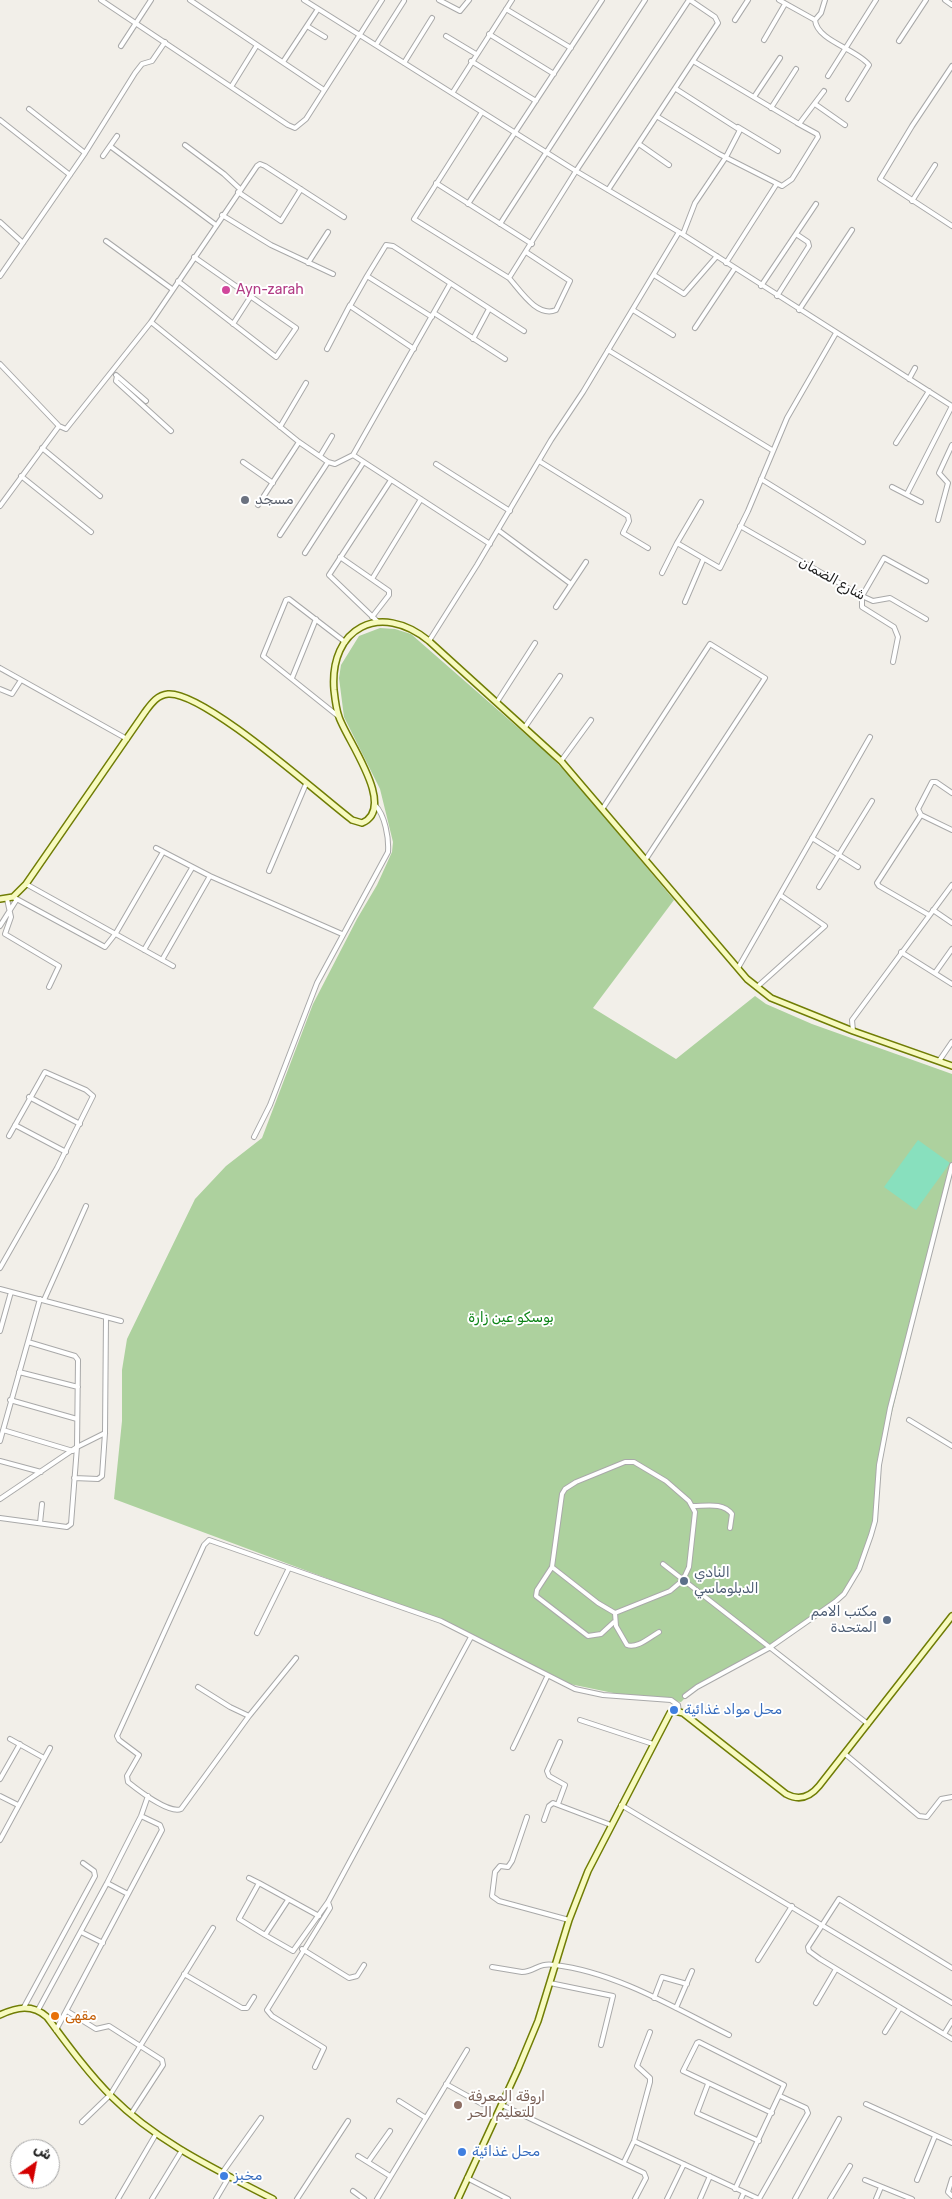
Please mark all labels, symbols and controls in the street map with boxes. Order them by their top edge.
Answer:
place label: Ayn-zarah [236,282,304,298]
marker: Ayn-zarah [220,284,232,296]
place label: مسجد [255,492,294,508]
marker: مسجد [239,494,251,506]
street label: شارع الضمان [796,554,868,604]
park label: بوسكو عين زارة [468,1310,554,1326]
place label: النادي الدبلوماسي [694,1565,759,1598]
marker: النادي الدبلوماسي [678,1575,690,1587]
place label: مكتب الامم المتحدة [811,1604,877,1636]
marker: مكتب الامم المتحدة [881,1614,893,1626]
place label: محل مواد غذائية [684,1702,782,1718]
marker: محل مواد غذائية [668,1704,680,1716]
place label: مقهى [65,2008,96,2024]
marker: مقهى [49,2010,61,2022]
place label: اروقة المعرفة للتعليم الحر [468,2089,545,2122]
marker: اروقة المعرفة للتعليم الحر [452,2099,464,2111]
north arrow [10,2139,60,2189]
text: ش [31,2140,55,2164]
place label: محل غذائية [472,2144,540,2160]
marker: محل غذائية [456,2146,468,2158]
place label: مخبز [234,2168,262,2184]
marker: مخبز [218,2170,230,2182]

